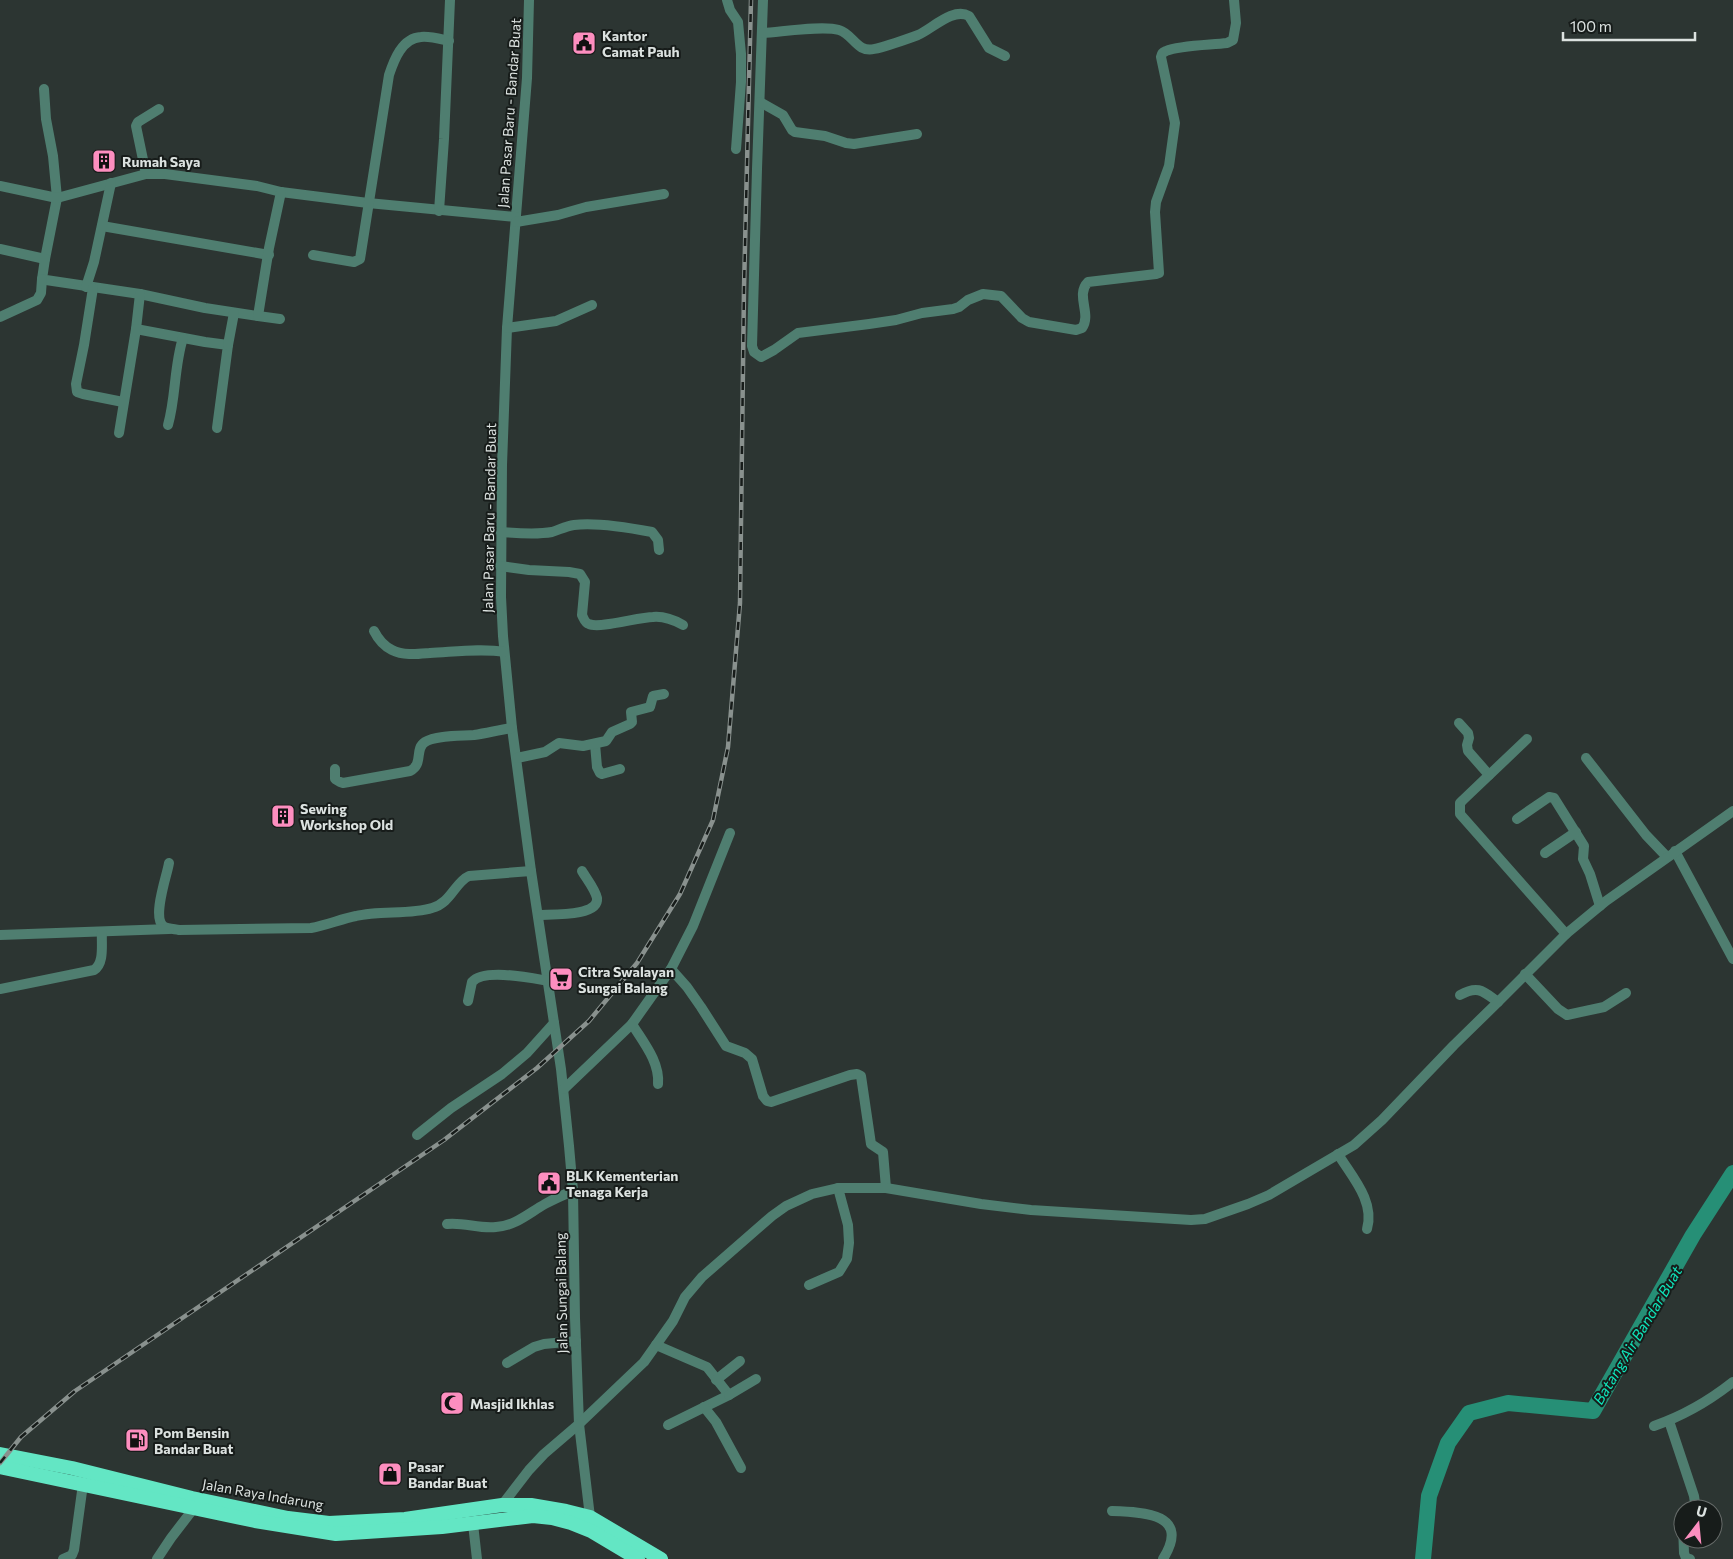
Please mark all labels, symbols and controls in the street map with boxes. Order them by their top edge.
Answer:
scale bar [1563,10,1696,42]
street label: Jalan Pasar Baru - Bandar Buat [494,17,524,208]
text: 100 m [1570,17,1612,35]
place label: Kantor Camat Pauh [602,27,680,60]
public building icon: Kantor Camat Pauh [571,30,597,56]
building icon: Rumah Saya [91,148,117,174]
place label: Rumah Saya [122,153,200,170]
street label: Jalan Pasar Baru - Bandar Buat [479,423,499,613]
place label: Sewing Workshop Old [300,800,393,833]
building icon: Sewing Workshop Old [270,803,296,829]
place label: Citra Swalayan Sungai Balang [578,963,674,996]
supermarket icon: Citra Swalayan Sungai Balang [548,966,574,992]
place label: BLK Kementerian Tenaga Kerja [566,1167,678,1200]
public building icon: BLK Kementerian Tenaga Kerja [536,1170,562,1196]
street label: Jalan Sungai Balang [551,1232,571,1354]
water label: Batang Air Bandar Buat [1589,1262,1686,1407]
mosque icon: Masjid Ikhlas [439,1390,465,1416]
place label: Masjid Ikhlas [470,1395,555,1412]
place label: Pom Bensin Bandar Buat [154,1424,233,1457]
fuel station icon: Pom Bensin Bandar Buat [124,1427,150,1453]
place label: Pasar Bandar Buat [408,1458,487,1491]
shop icon: Pasar Bandar Buat [377,1461,403,1487]
street label: Jalan Raya Indarung [201,1475,325,1513]
north arrow [1673,1499,1723,1549]
text: U [1694,1501,1709,1521]

